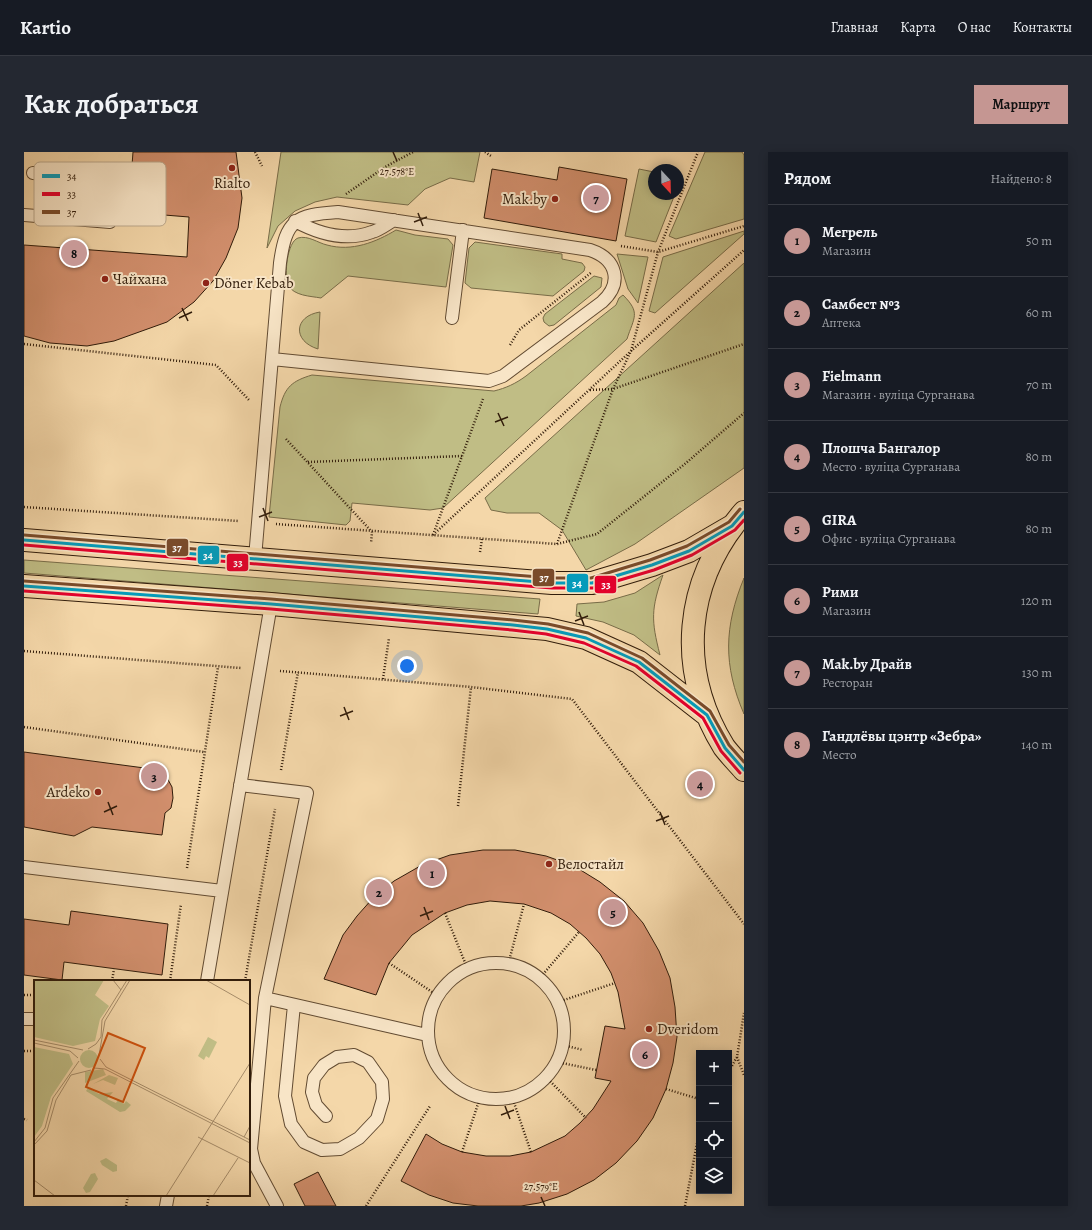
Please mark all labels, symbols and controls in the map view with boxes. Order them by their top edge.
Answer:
text: Kartio [20,15,71,41]
text: Главная [831,18,878,37]
text: Карта [900,18,936,37]
text: О нас [958,18,991,37]
text: Контакты [1013,18,1072,37]
text: Как добраться [24,85,199,123]
button: Маршрут [974,85,1068,124]
legend [34,162,166,226]
marker: Rialto [227,163,237,173]
north arrow [648,164,684,200]
text: 27.578°E [380,165,414,178]
text: Рядом [784,167,831,190]
text: 34 [67,169,77,184]
text: Найдено: 8 [990,170,1052,187]
place label: Rialto [214,173,250,193]
pin: 7 [583,183,609,213]
text: 33 [67,187,76,202]
place label: Mak.by [502,189,547,209]
marker: Mak.by [550,194,560,204]
text: 37 [67,205,77,220]
text: Мегрель [822,222,877,242]
text: 1 [795,232,799,249]
text: 50 m [1026,232,1052,249]
pin: 8 [61,238,87,268]
text: Магазин [822,242,871,259]
place label: Чайхана [113,269,167,289]
place label: Döner Kebab [214,273,294,293]
marker: Чайхана [100,274,110,284]
marker: Döner Kebab [201,278,211,288]
text: Самбест №3 [822,294,900,314]
text: 2 [794,304,800,321]
text: 60 m [1026,304,1052,321]
text: Аптека [822,314,861,331]
text: Fielmann [822,366,882,386]
text: 3 [794,376,800,393]
text: 70 m [1026,376,1052,393]
text: Магазин · вуліца Сурганава [822,386,975,403]
text: Плошча Бангалор [822,438,940,458]
text: 4 [794,448,800,465]
text: 80 m [1025,448,1052,465]
text: Место · вуліца Сурганава [822,458,960,475]
text: GIRA [822,510,856,530]
text: 5 [794,520,800,537]
text: 80 m [1025,520,1052,537]
text: Офис · вуліца Сурганава [822,530,956,547]
line badge: 37 [166,538,189,557]
text: 37 [172,540,182,555]
line badge: 34 [197,545,220,565]
text: 34 [203,548,213,563]
line badge: 33 [226,553,249,572]
text: 33 [233,555,243,570]
line badge: 37 [532,568,555,587]
text: 37 [539,570,549,585]
line badge: 34 [566,573,589,593]
line badge: 33 [594,575,617,594]
text: 34 [572,576,582,591]
text: 33 [601,577,611,592]
text: Рими [822,582,859,602]
text: 6 [794,592,800,609]
text: 120 m [1021,592,1052,609]
text: Магазин [822,602,871,619]
text: Маk.by Драйв [822,654,912,674]
your location [397,656,417,676]
text: 7 [794,664,800,681]
text: 130 m [1022,664,1052,681]
text: Ресторан [822,674,873,691]
text: Гандлёвы цэнтр «Зебра» [822,726,982,746]
text: 8 [794,736,800,753]
text: 140 m [1021,736,1052,753]
text: Место [822,746,857,763]
pin: 3 [141,761,167,791]
pin: 4 [687,769,713,799]
place label: Ardeko [46,782,90,802]
marker: Ardeko [93,787,103,797]
place label: Велостайл [557,854,624,874]
pin: 1 [419,858,445,888]
marker: Велостайл [544,859,554,869]
pin: 2 [366,877,392,907]
pin: 5 [600,897,626,927]
inset map [34,980,250,1196]
place label: Dveridom [657,1019,719,1039]
marker: Dveridom [644,1024,654,1034]
pin: 6 [632,1039,658,1069]
map controls [696,1050,732,1194]
button: + [696,1050,732,1086]
button: − [696,1086,732,1122]
button: locate [696,1122,732,1158]
button: layers [696,1158,732,1194]
text: 27.579°E [524,1180,558,1193]

